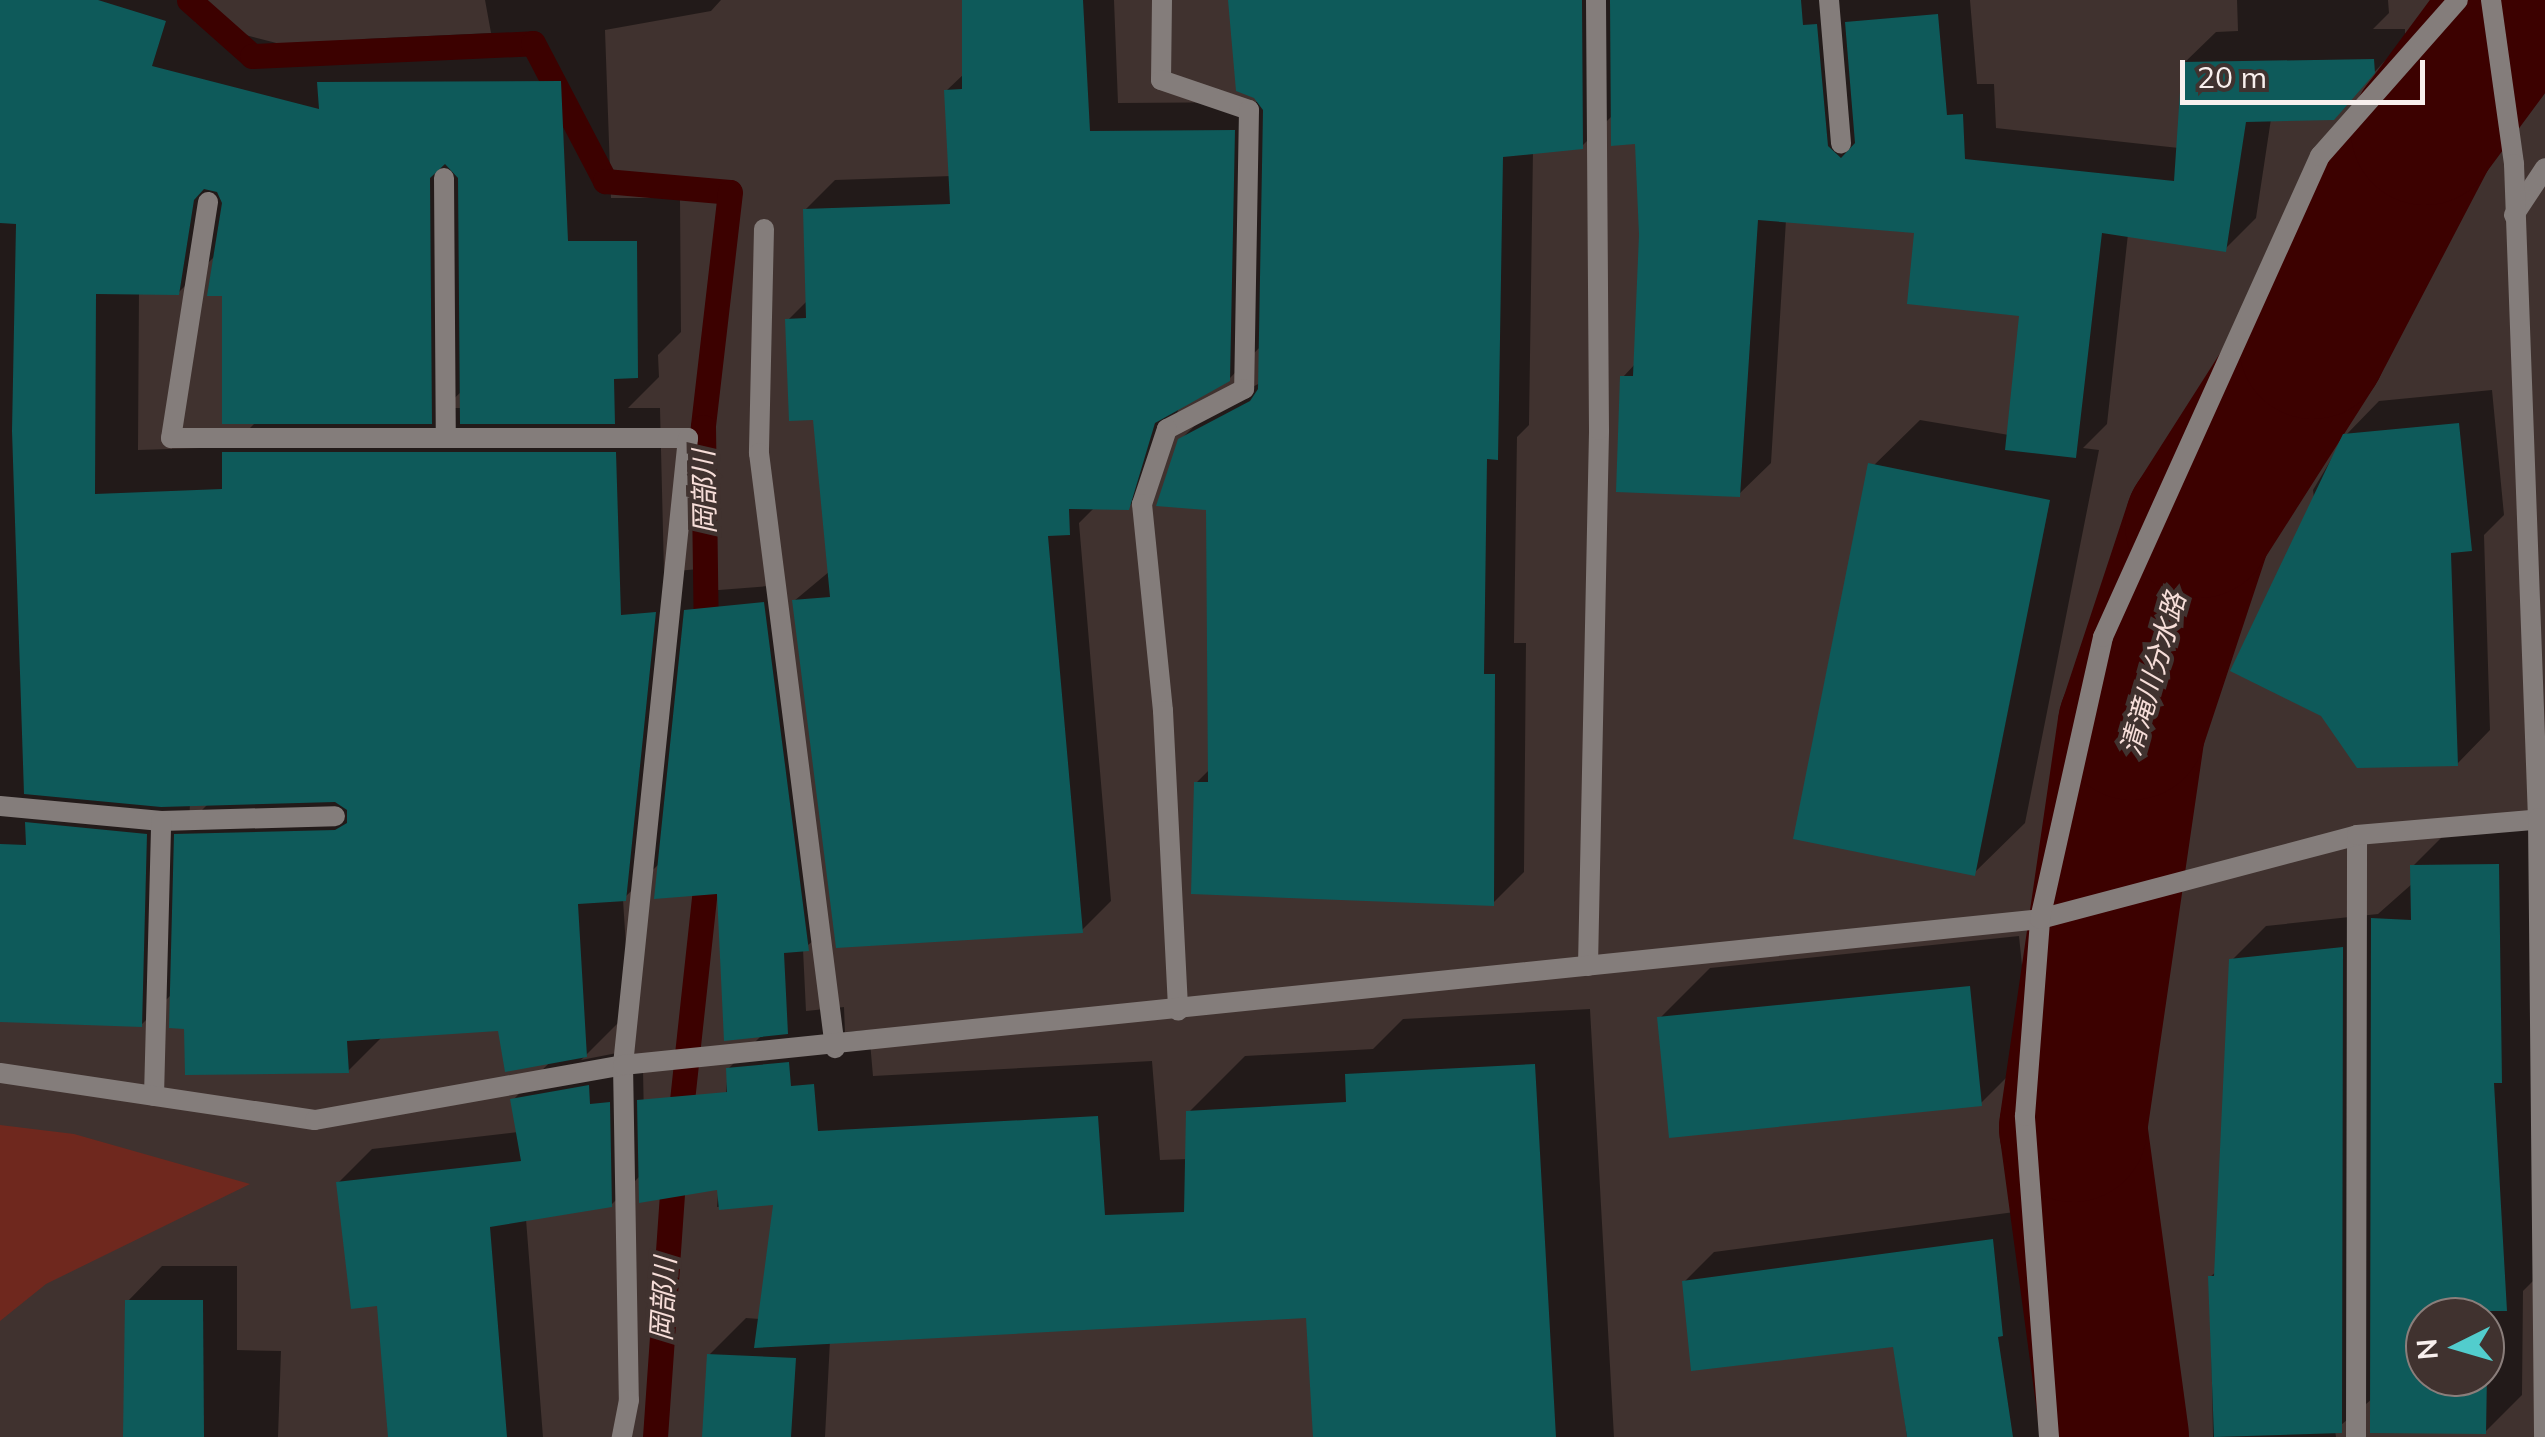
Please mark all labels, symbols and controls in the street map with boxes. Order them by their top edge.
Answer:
scale bar [2185,40,2430,102]
text: 20 m [2197,58,2267,96]
water label: 岡部川 [686,450,722,534]
water label: 清滝川分水路 [2114,589,2192,759]
water label: 岡部川 [644,1256,682,1342]
north arrow [2405,1297,2505,1397]
text: N [2408,1337,2445,1362]

